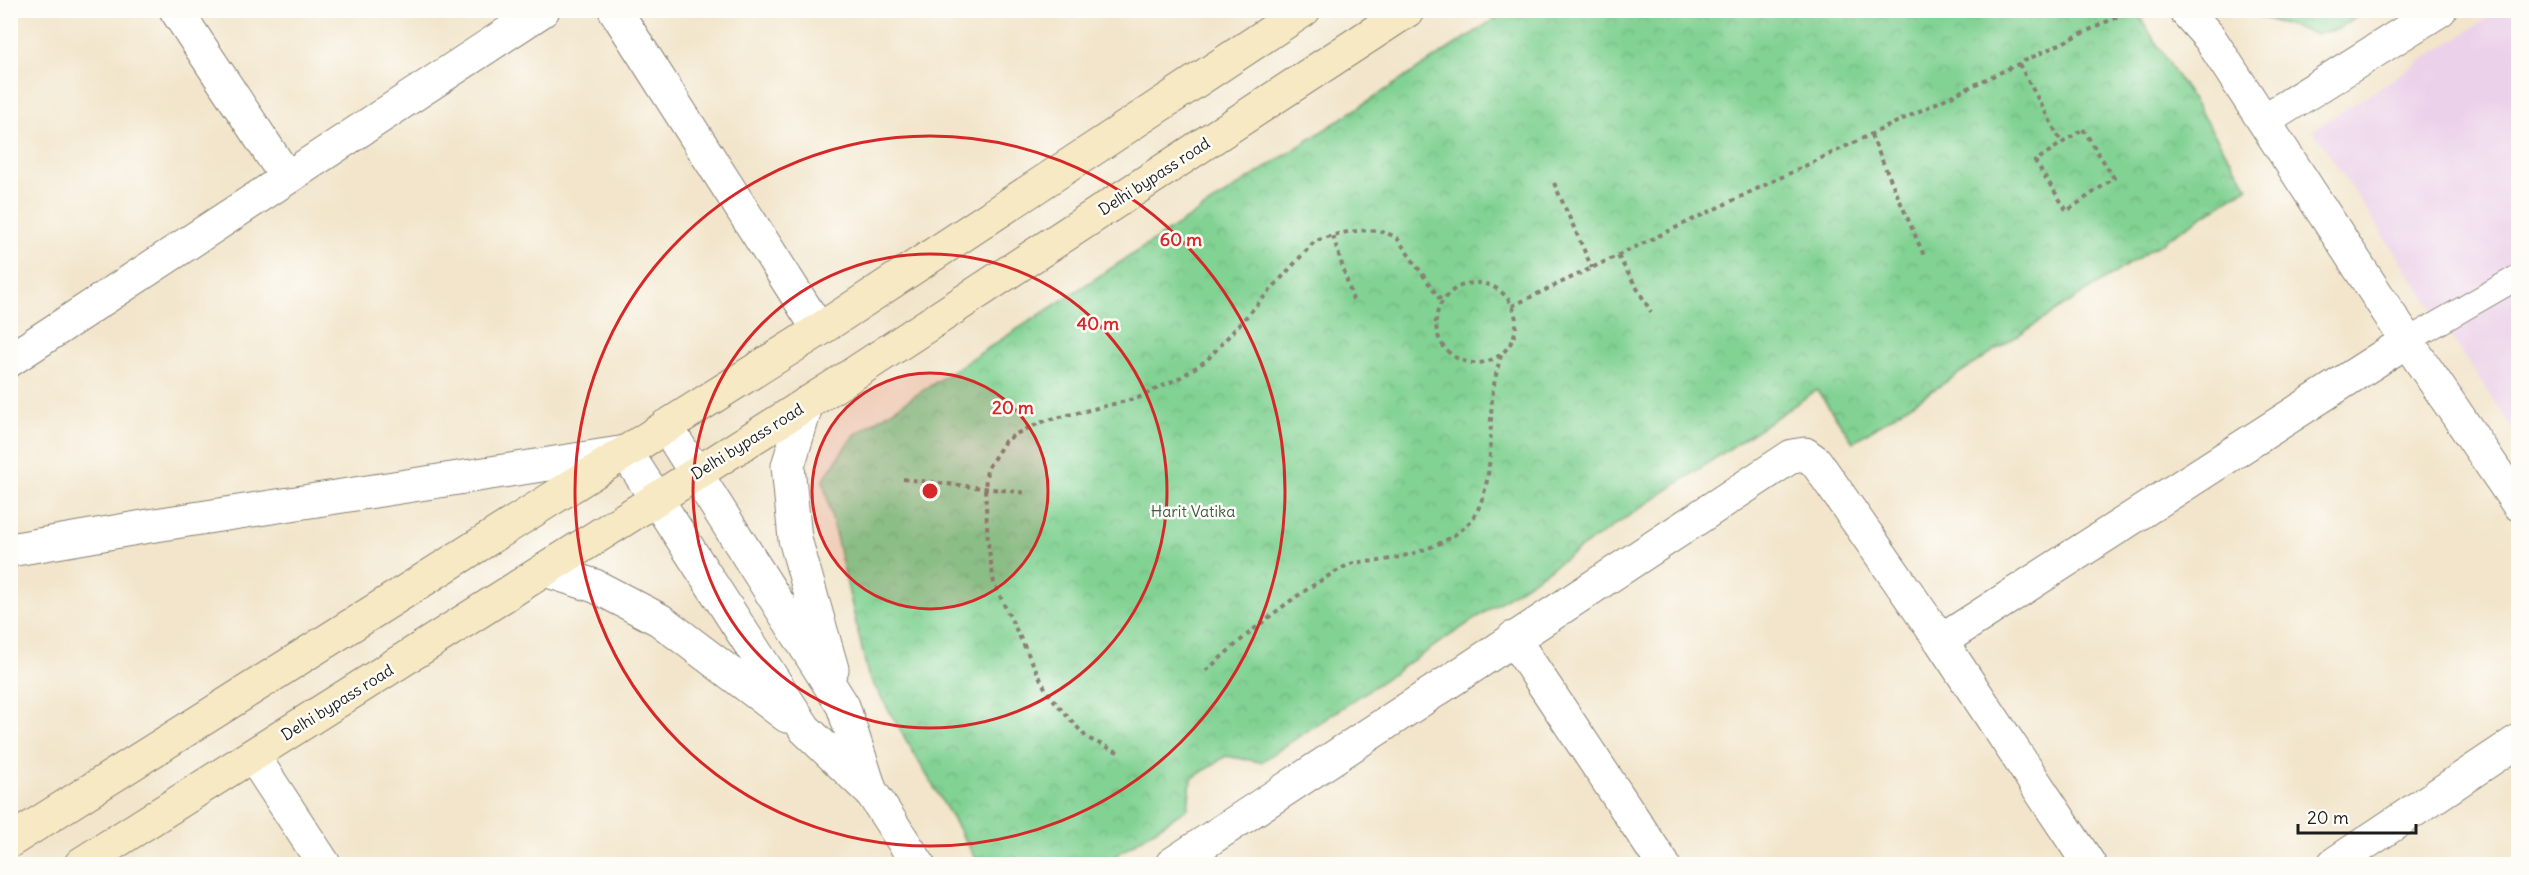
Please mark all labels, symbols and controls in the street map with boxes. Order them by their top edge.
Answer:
street label: Delhi bypass road [1095,133,1213,219]
text: 60 m [1160,228,1202,251]
text: 40 m [1077,312,1119,335]
text: 20 m [992,396,1034,419]
street label: Delhi bypass road [687,398,807,484]
centre of rings [920,481,940,501]
park label: Harit Vatika [1151,501,1235,521]
street label: Delhi bypass road [277,659,397,745]
scale bar [2298,797,2416,835]
text: 20 m [2307,806,2349,829]

